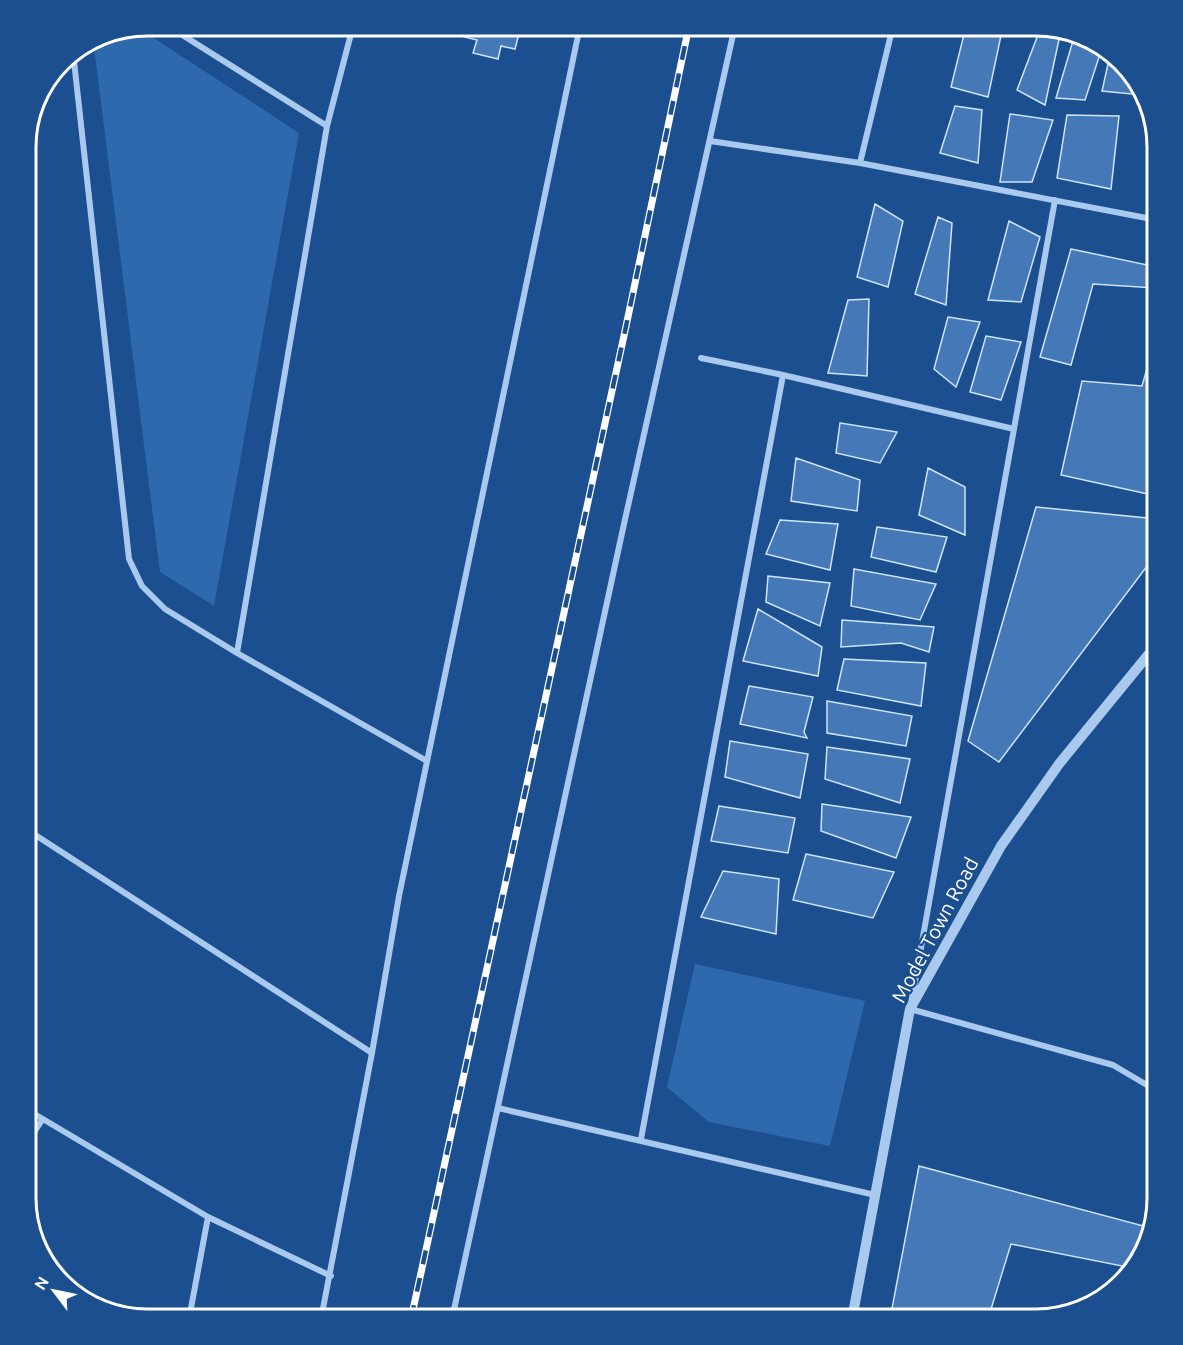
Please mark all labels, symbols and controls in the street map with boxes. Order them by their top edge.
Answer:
street label: Model Town Road [887,853,983,1006]
north arrow [24,1261,84,1321]
text: N [30,1273,52,1293]

